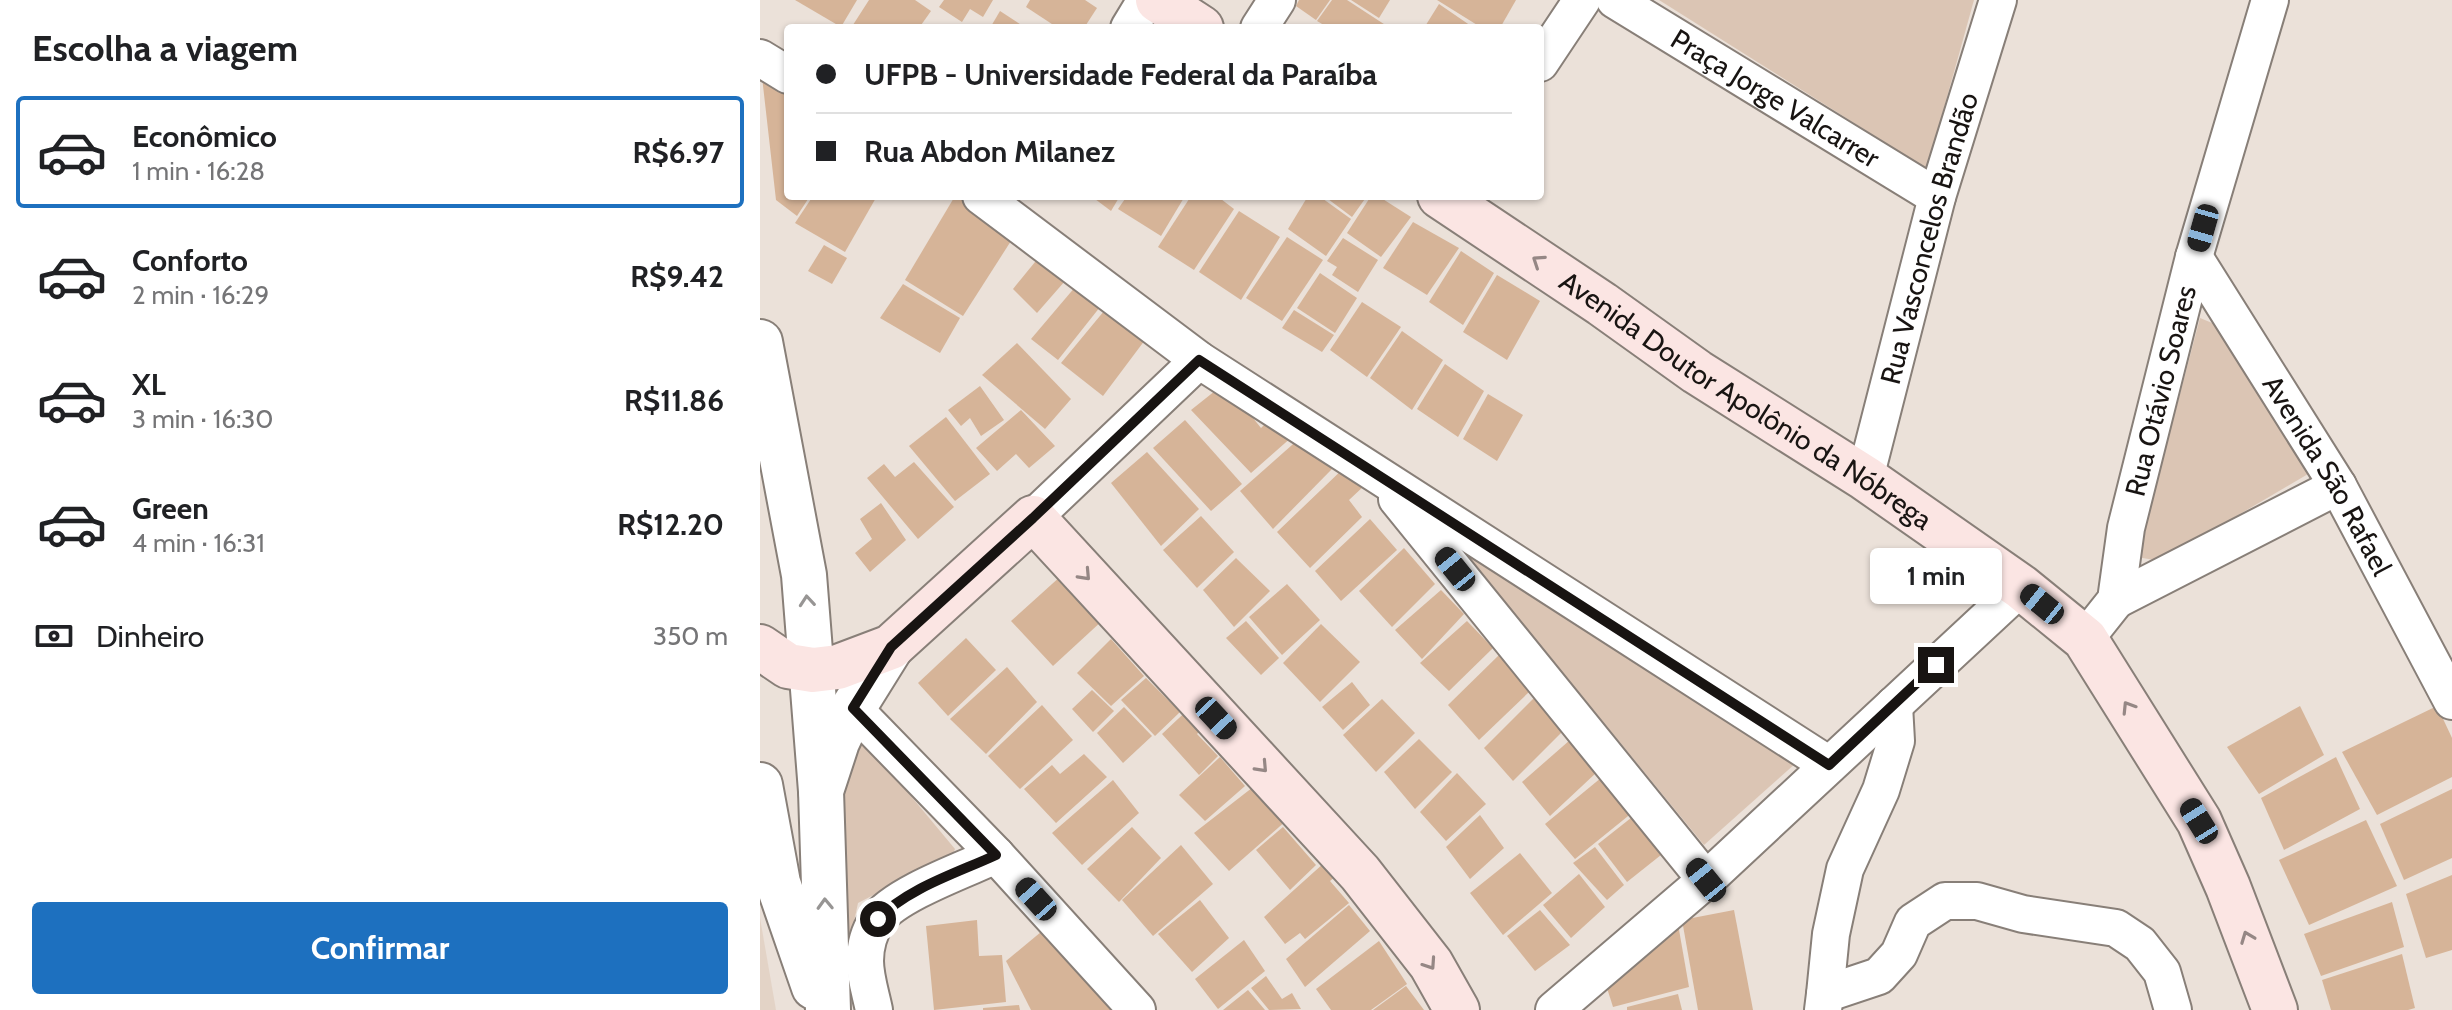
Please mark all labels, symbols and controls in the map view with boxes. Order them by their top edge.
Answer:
street label: Praça Jorge Valcarrer [1665,21,1886,175]
text: Escolha a viagem [32,26,298,70]
text: UFPB - Universidade Federal da Paraíba [864,56,1377,93]
street label: Rua Vasconcelos Brandão [1873,88,1985,388]
icon: car [36,116,108,188]
text: Econômico [132,118,277,155]
text: Rua Abdon Milanez [864,133,1115,170]
text: R$6.97 [633,134,724,171]
text: 1 min · 16:28 [132,155,265,187]
car [2185,202,2221,254]
icon: car [36,240,108,312]
text: Conforto [132,242,248,279]
one-way arrow [1532,256,1546,271]
text: R$9.42 [630,258,724,295]
street label: Avenida Doutor Apolônio da Nóbrega [1553,264,1939,537]
text: 2 min · 16:29 [132,279,269,311]
street label: Rua Otávio Soares [2118,282,2203,500]
icon: car [36,364,108,436]
text: XL [132,366,166,403]
street label: Avenida São Rafael [2256,369,2399,581]
text: R$11.86 [624,382,724,419]
text: 3 min · 16:30 [132,403,274,435]
icon: car [36,488,108,560]
text: Green [132,490,209,527]
text: R$12.20 [617,506,724,543]
text: 4 min · 16:31 [132,527,265,559]
car [1431,543,1479,595]
callout: 1 min [1870,549,2002,605]
text: 1 min [1907,560,1965,592]
one-way arrow [1076,566,1090,581]
car [2016,580,2068,628]
one-way arrow [798,594,815,607]
icon: cash [32,614,76,658]
text: Dinheiro [96,618,204,655]
text: 350 m [653,620,728,652]
route end [1918,647,1954,683]
car [1191,692,1241,744]
one-way arrow [2122,701,2137,716]
one-way arrow [1252,757,1266,772]
car [2176,794,2222,848]
car [1682,854,1730,906]
car [1011,873,1061,925]
one-way arrow [816,897,834,910]
route start [860,901,896,937]
button: Confirmar [32,902,728,994]
one-way arrow [2240,931,2257,945]
one-way arrow [1420,956,1435,970]

